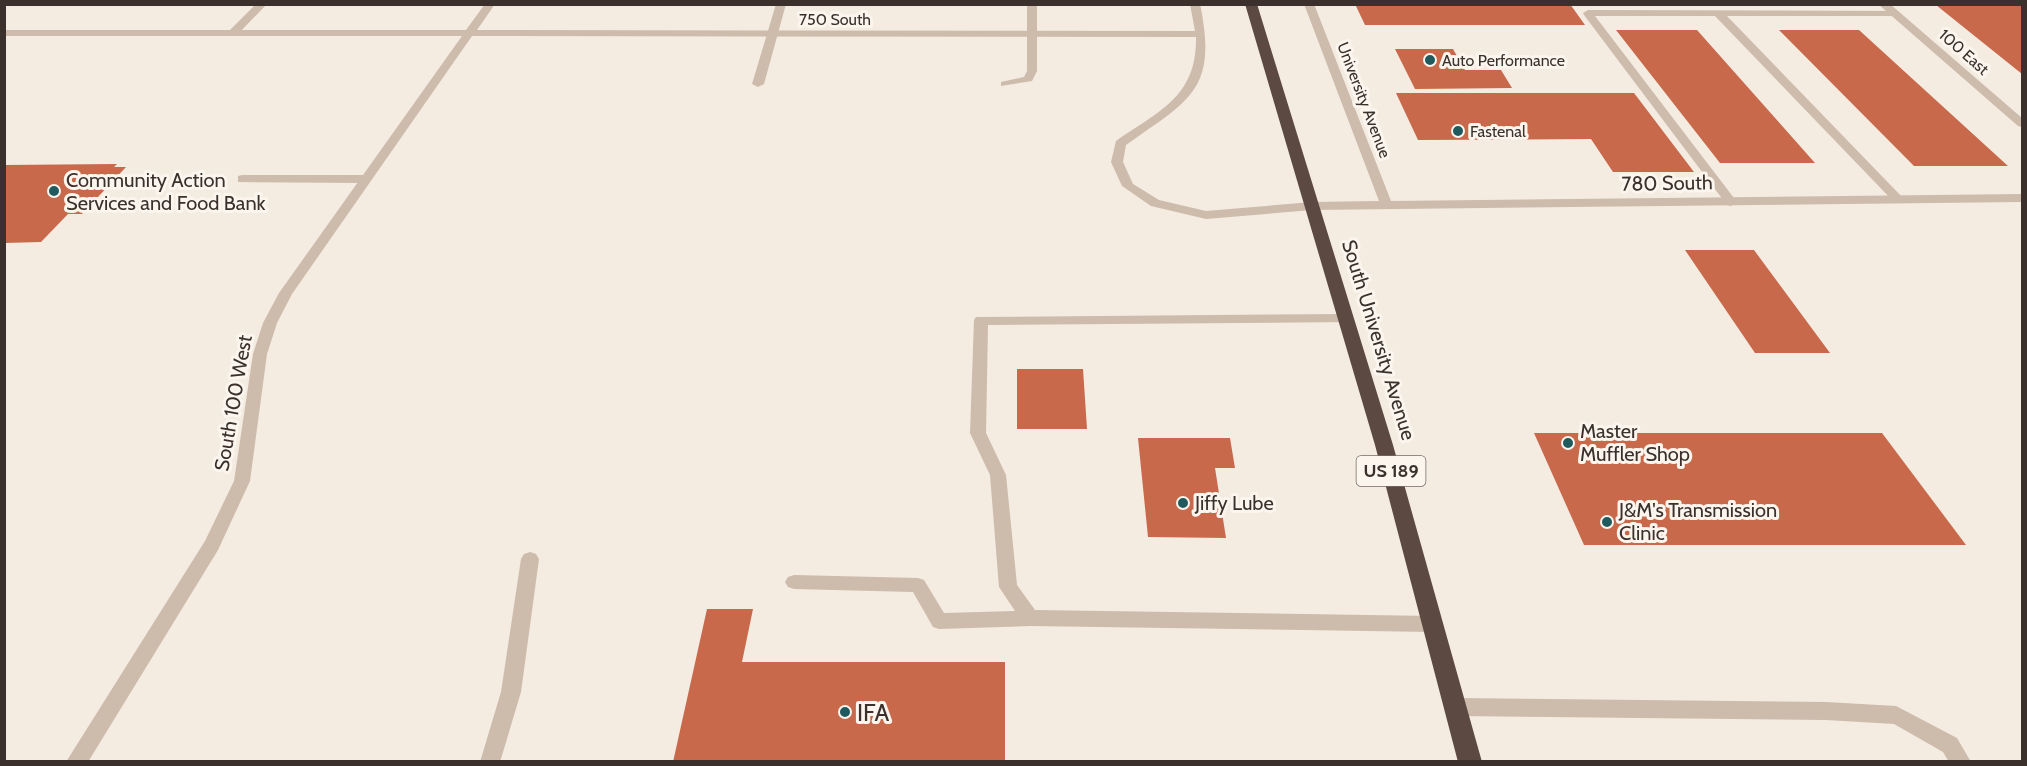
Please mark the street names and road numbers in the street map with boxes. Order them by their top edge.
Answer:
street label: 750 South [799,10,871,29]
street label: 100 East [1935,25,1993,79]
street label: University Avenue [1333,39,1395,161]
street label: 780 South [1621,170,1713,196]
street label: South University Avenue [1337,237,1421,443]
street label: South 100 West [209,333,257,473]
road number: US 189 [1356,456,1426,486]

